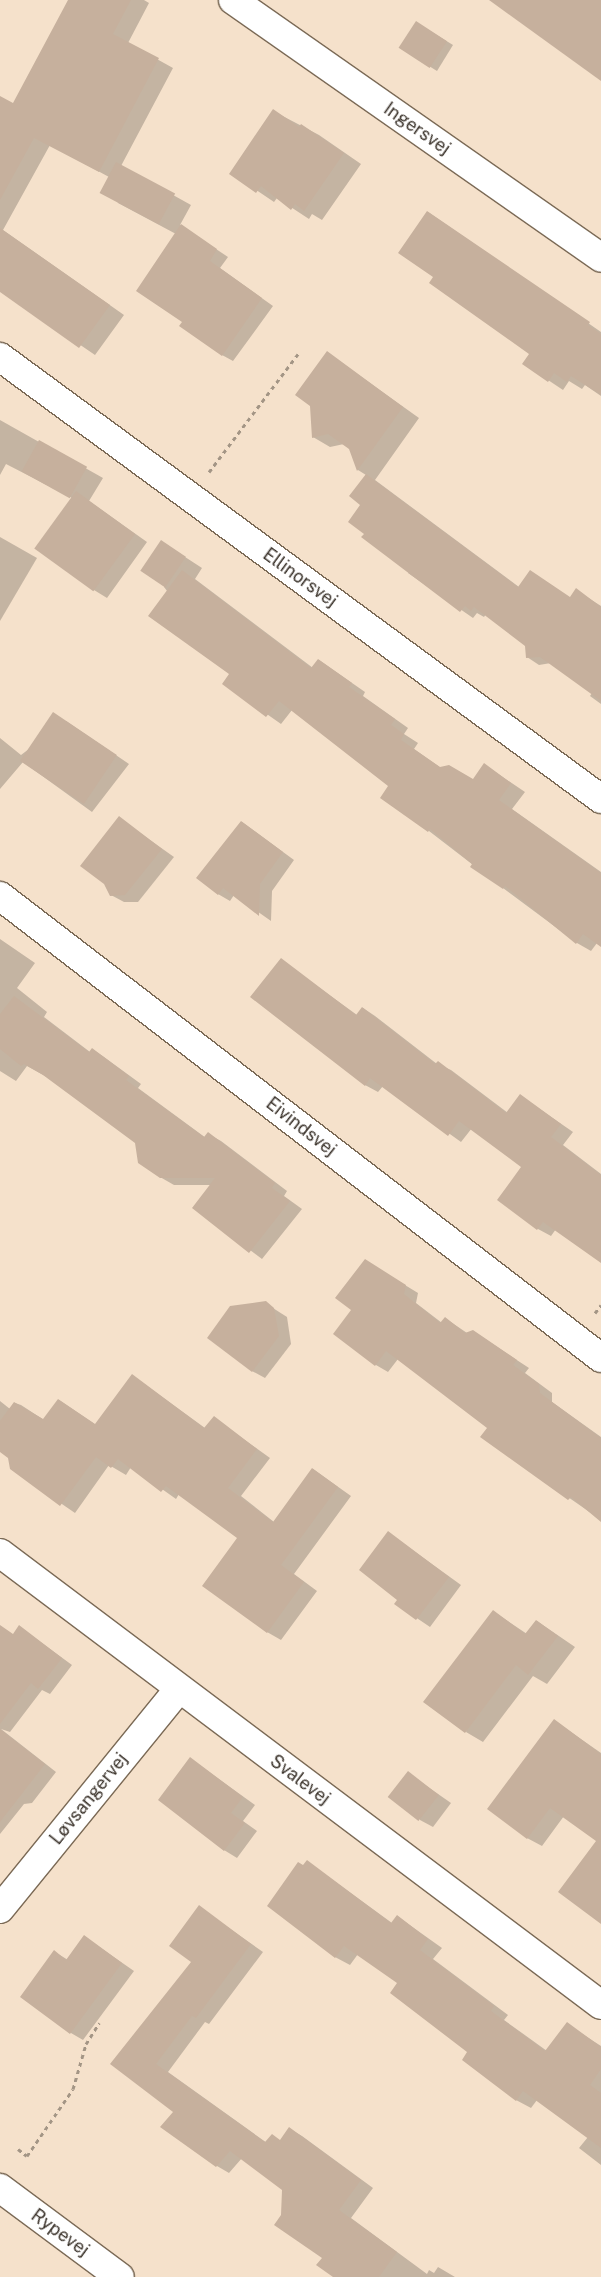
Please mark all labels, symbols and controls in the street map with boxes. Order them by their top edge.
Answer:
street label: Ingersvej [379,98,455,160]
street label: Ellinorsvej [259,544,341,612]
street label: Eivindsvej [262,1093,340,1161]
street label: Løvsangervej [46,1749,132,1849]
street label: Svalevej [266,1750,334,1810]
street label: Rypevej [27,2205,93,2261]

